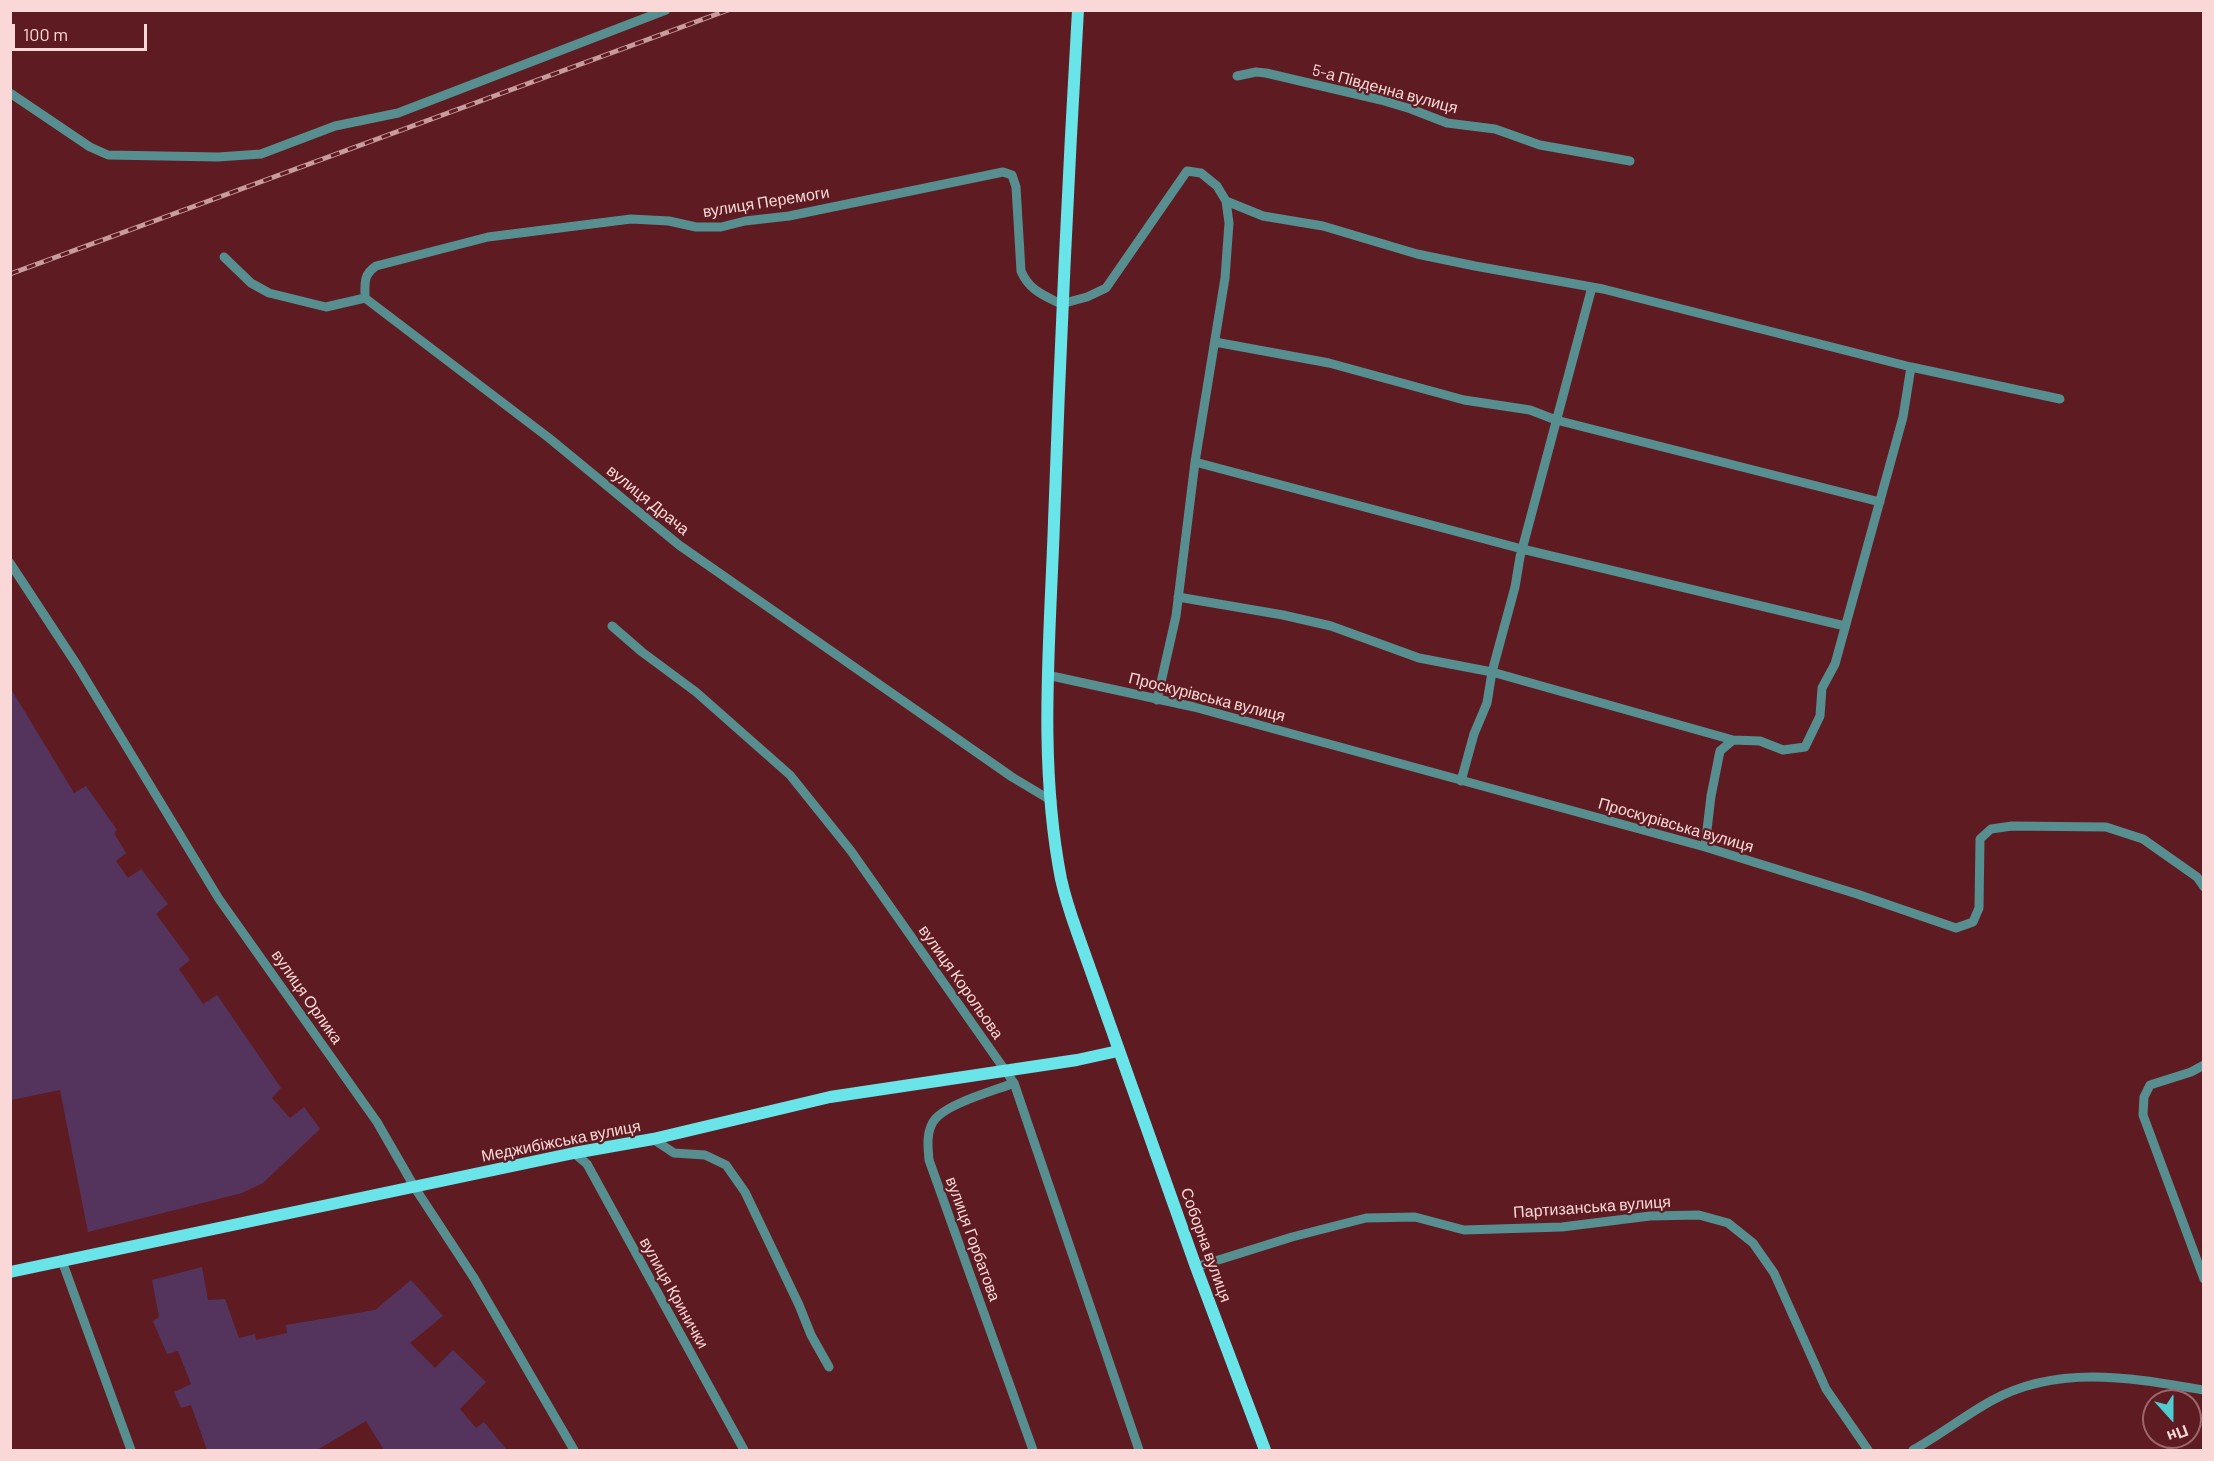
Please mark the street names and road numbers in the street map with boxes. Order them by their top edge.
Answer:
street label: 5-а Південна вулиця [1310,60,1460,118]
street label: вулиця Перемоги [701,183,831,221]
street label: вулиця Драча [603,461,693,539]
street label: Проскурівська вулиця [1127,668,1287,726]
street label: Проскурівська вулиця [1596,794,1756,856]
street label: вулиця Корольова [915,921,1007,1043]
street label: вулиця Орлика [267,946,347,1048]
street label: Меджибіжська вулиця [480,1116,642,1166]
street label: вулиця Горбатова [942,1174,1004,1304]
street label: Соборна вулиця [1176,1185,1236,1305]
street label: Партизанська вулиця [1513,1192,1671,1222]
street label: вулиця Кринички [635,1234,713,1352]

